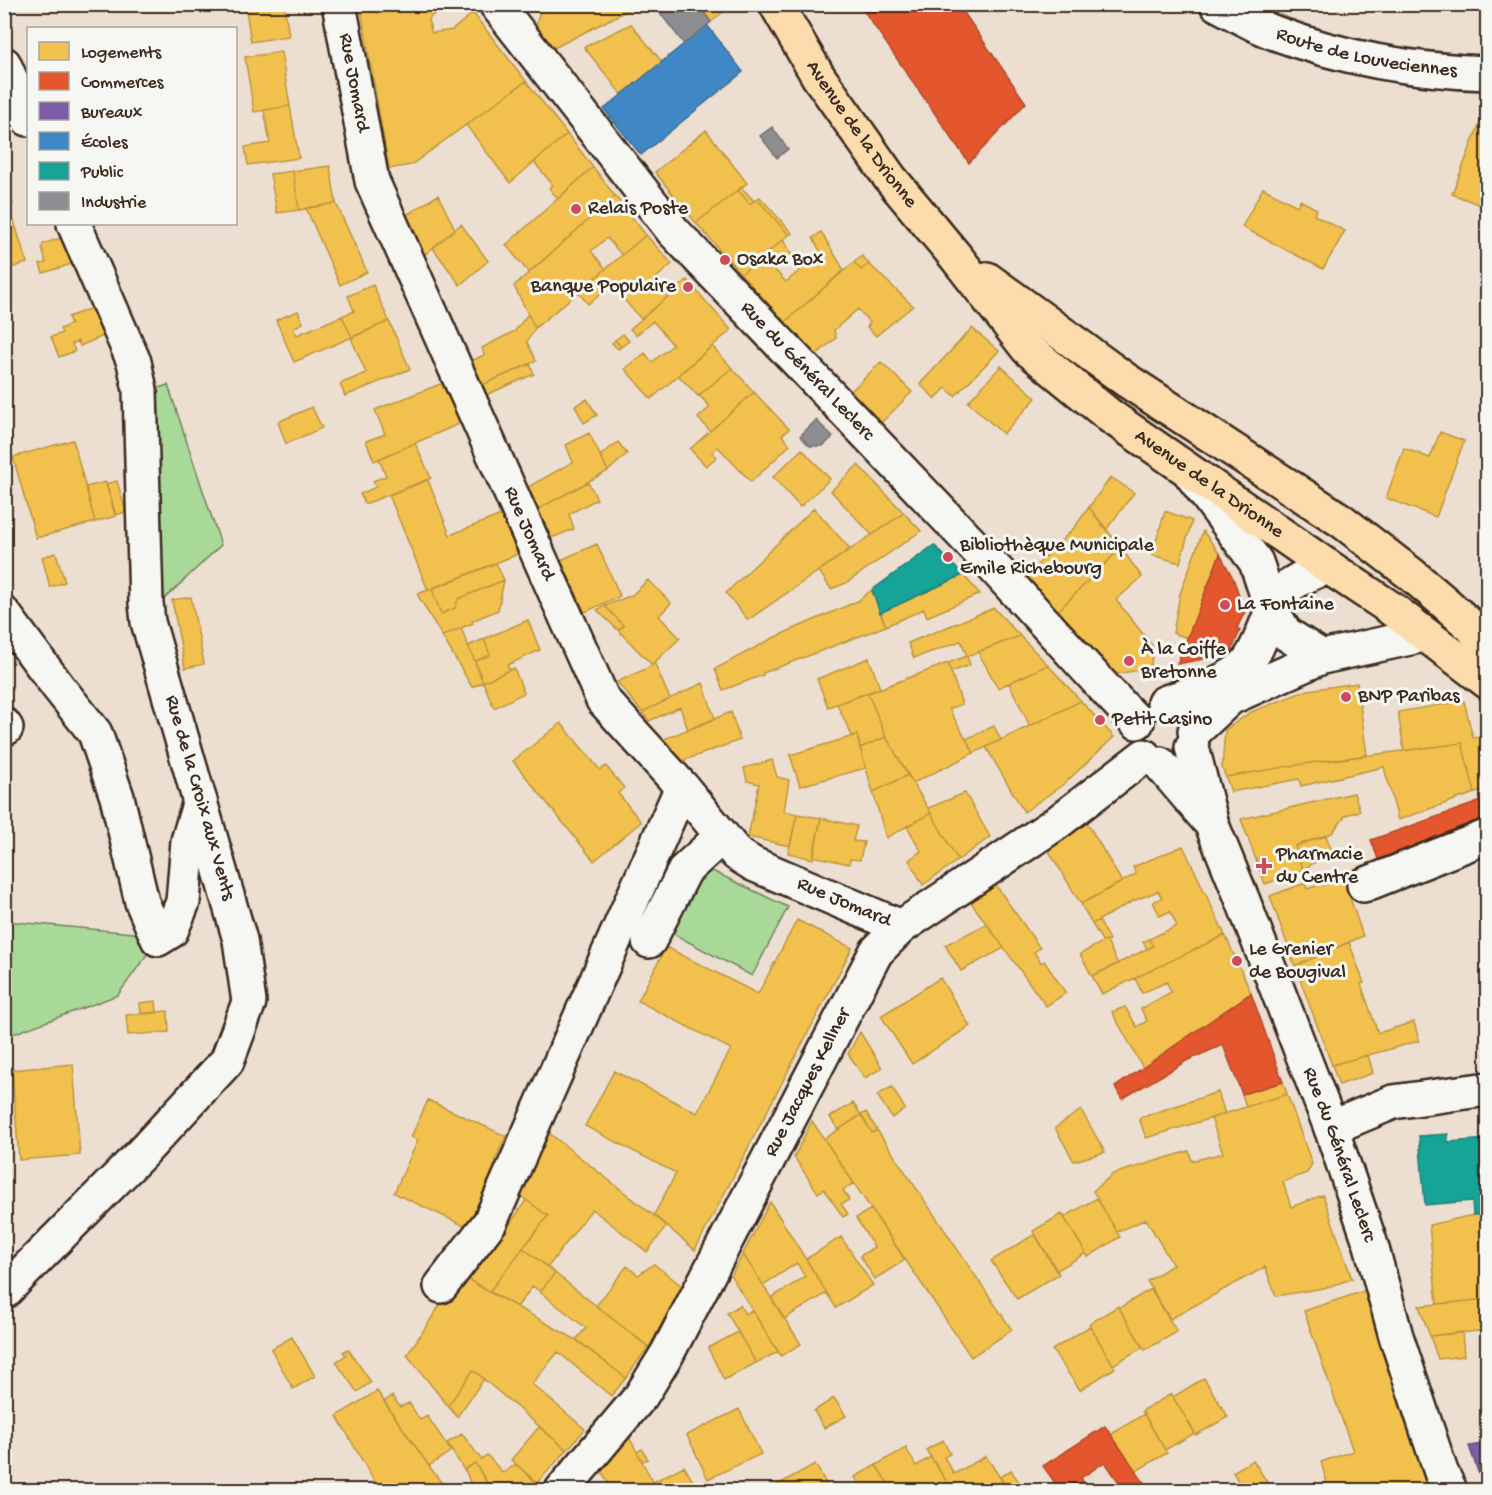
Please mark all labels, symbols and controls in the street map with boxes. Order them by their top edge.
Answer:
street label: Route de Louveciennes [1273,23,1458,83]
legend [27,27,237,225]
street label: Rue Jomard [333,31,375,136]
text: Logements [81,43,162,64]
street label: Avenue de la Drionne [800,57,922,213]
text: Commerces [81,73,165,94]
text: Bureaux [80,103,143,124]
text: Écoles [81,133,129,154]
text: Public [80,163,124,184]
text: Industrie [81,193,147,214]
place label: Relais Poste [588,198,689,221]
marker: Relais Poste [569,202,583,216]
place label: Osaka Box [737,249,824,272]
marker: Osaka Box [718,253,732,267]
place label: Banque Populaire [530,276,677,299]
marker: Banque Populaire [681,280,695,294]
street label: Rue du Général Leclerc [735,297,880,447]
street label: Avenue de la Drionne [1130,425,1288,544]
street label: Rue Jomard [498,483,561,586]
place label: Bibliothèque Municipale Emile Richebourg [959,535,1154,581]
marker: Bibliothèque Municipale Emile Richebourg [941,550,955,564]
place label: La Fontaine [1237,594,1334,617]
marker: La Fontaine [1218,598,1232,612]
place label: À la Coiffe Bretonne [1140,637,1227,685]
marker: À la Coiffe Bretonne [1122,654,1136,668]
place label: BNP Paribas [1357,686,1460,709]
marker: BNP Paribas [1339,690,1353,704]
street label: Rue de la Croix aux Vents [159,693,239,904]
place label: Petit Casino [1111,709,1212,732]
marker: Petit Casino [1093,713,1107,727]
place label: Pharmacie du Centre [1275,844,1363,890]
marker: Pharmacie du Centre [1257,859,1271,873]
street label: Rue Jomard [793,873,897,934]
place label: Le Grenier de Bougival [1249,939,1346,985]
marker: Le Grenier de Bougival [1230,954,1244,968]
street label: Rue Jacques Kellner [760,1003,857,1161]
street label: Rue du Général Leclerc [1297,1064,1381,1246]

